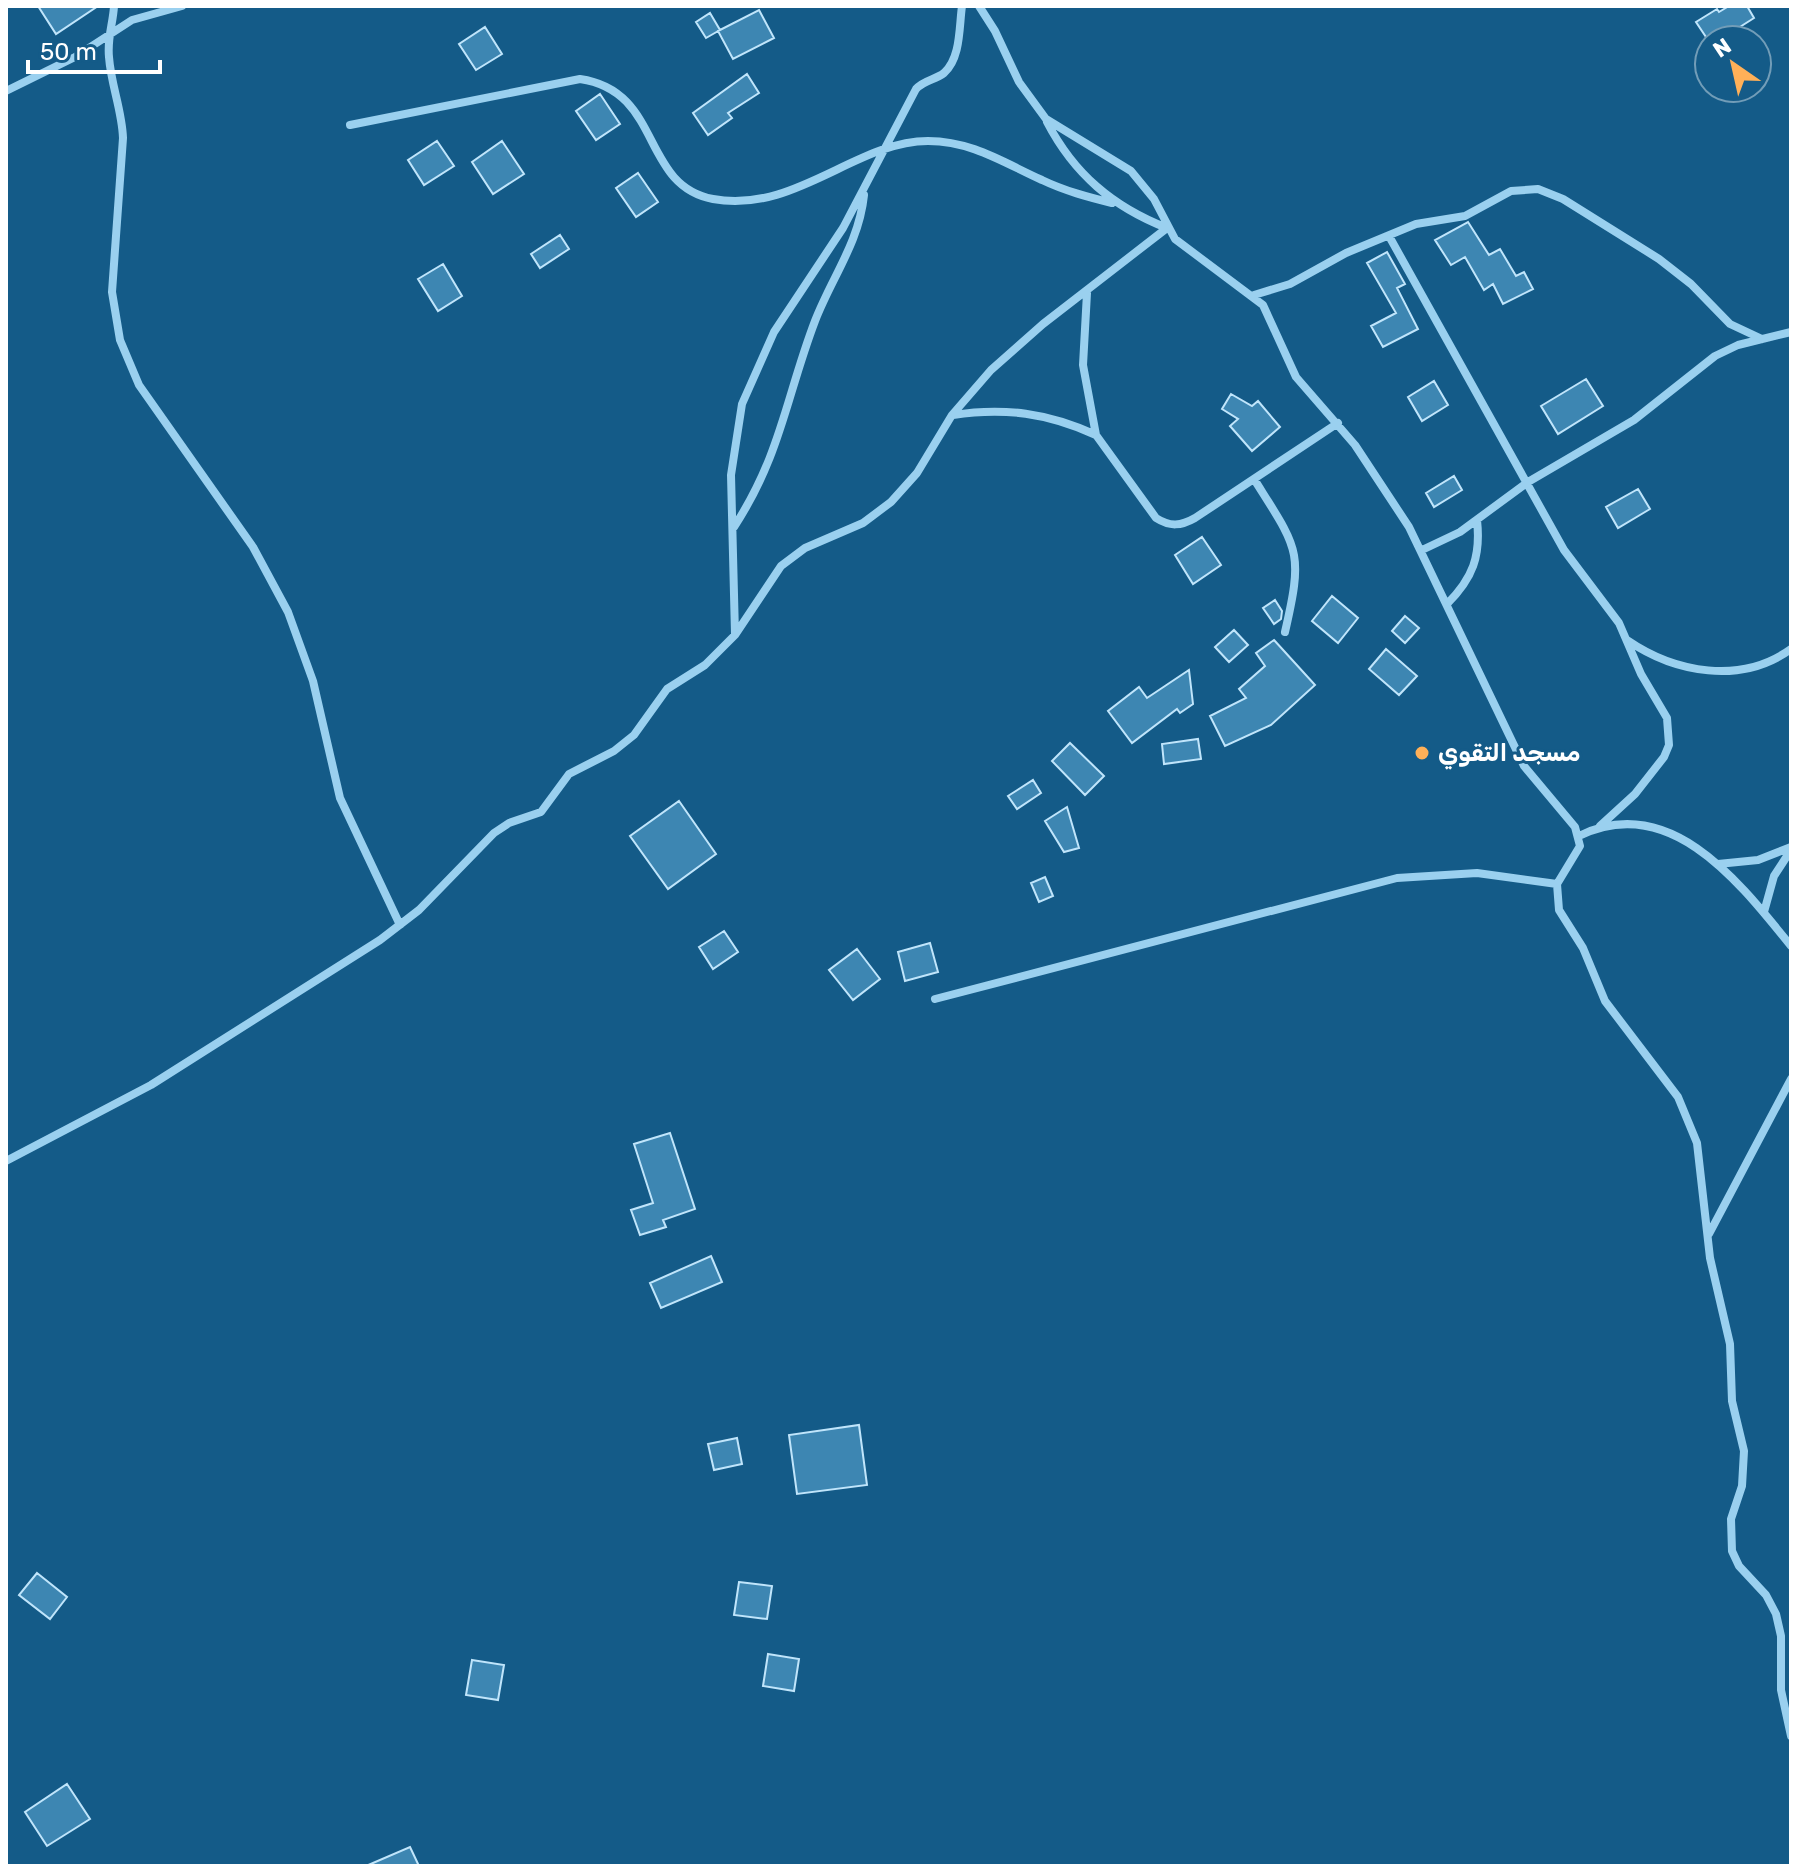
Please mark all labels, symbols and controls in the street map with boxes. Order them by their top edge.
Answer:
scale bar [28,24,160,74]
north arrow [1693,24,1773,104]
text: N [1708,32,1736,63]
text: 50 m [40,38,97,66]
place label: مسجد التقوي [1438,739,1581,770]
marker: مسجد التقوي [1413,744,1431,762]

